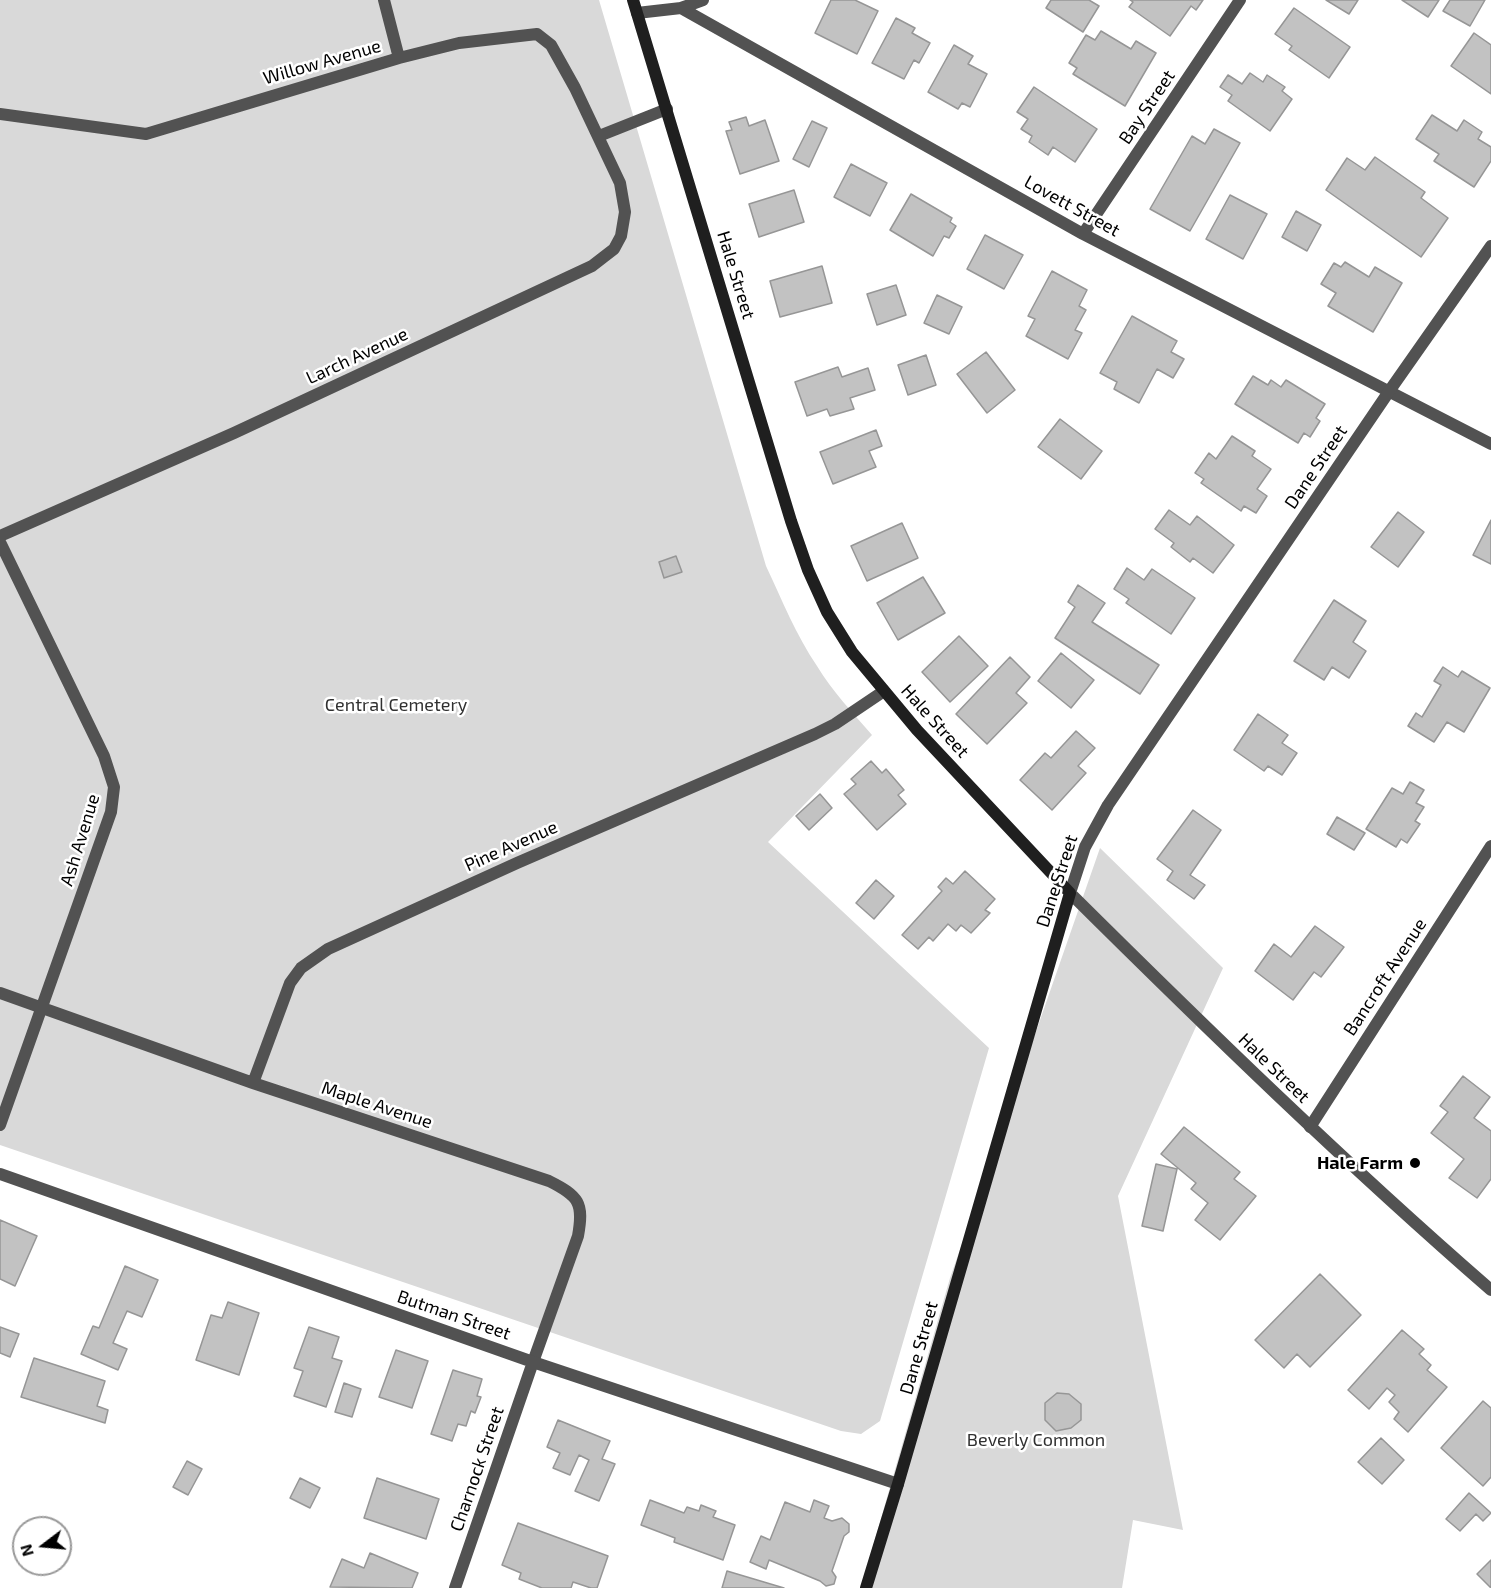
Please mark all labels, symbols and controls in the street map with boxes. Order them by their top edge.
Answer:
street label: Willow Avenue [261,35,383,89]
street label: Bay Street [1114,66,1180,148]
street label: Lovett Street [1020,171,1124,241]
street label: Hale Street [712,228,760,322]
street label: Larch Avenue [303,323,411,389]
street label: Dane Street [1280,421,1352,513]
street label: Hale Street [897,680,973,762]
park label: Central Cemetery [325,694,467,716]
street label: Ash Avenue [56,791,104,889]
street label: Pine Avenue [461,816,561,876]
street label: Dane Street [1032,832,1082,930]
street label: Bancroft Avenue [1339,914,1431,1040]
street label: Hale Street [1234,1029,1314,1107]
street label: Maple Avenue [319,1077,435,1133]
place label: Hale Farm [1317,1152,1403,1174]
marker: Hale Farm [1408,1156,1422,1170]
street label: Butman Street [394,1286,514,1344]
street label: Dane Street [895,1299,943,1397]
street label: Charnock Street [446,1404,508,1534]
park label: Beverly Common [967,1429,1105,1451]
north arrow [12,1516,72,1576]
text: N [15,1542,37,1559]

